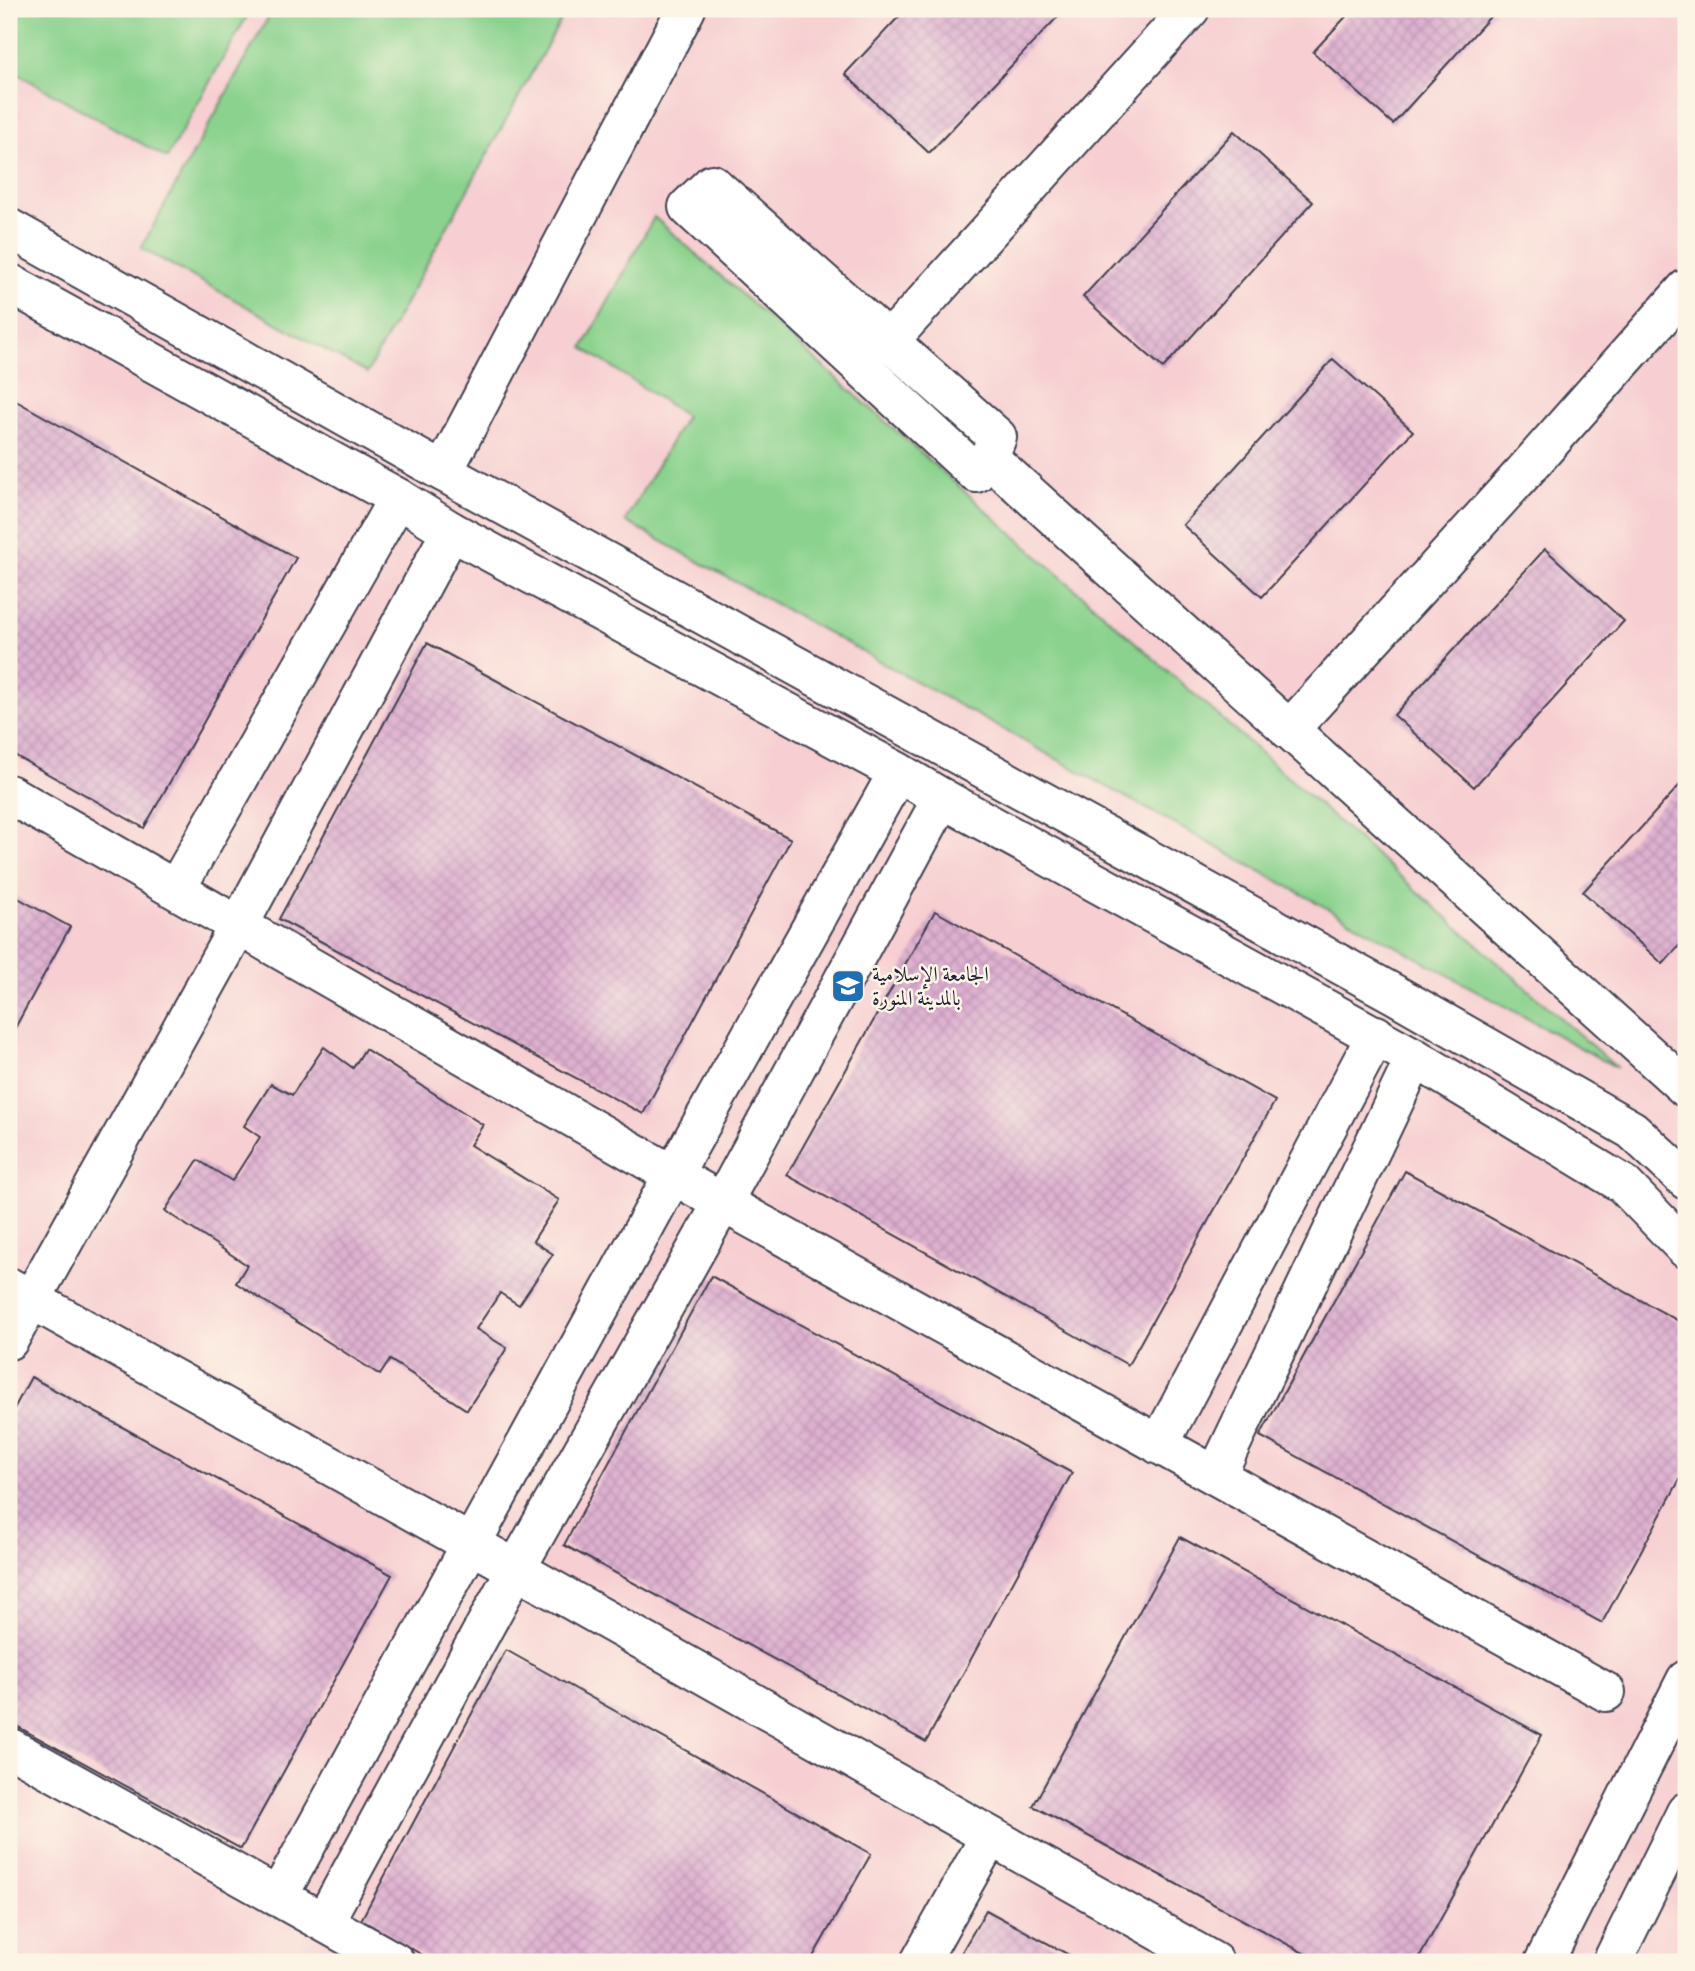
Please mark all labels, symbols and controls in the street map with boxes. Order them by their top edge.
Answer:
place label: الجامعة الإسلامية بالمدينة المنورة [872,961,989,1011]
school or university icon: الجامعة الإسلامية بالمدينة المنورة [829,967,867,1005]

